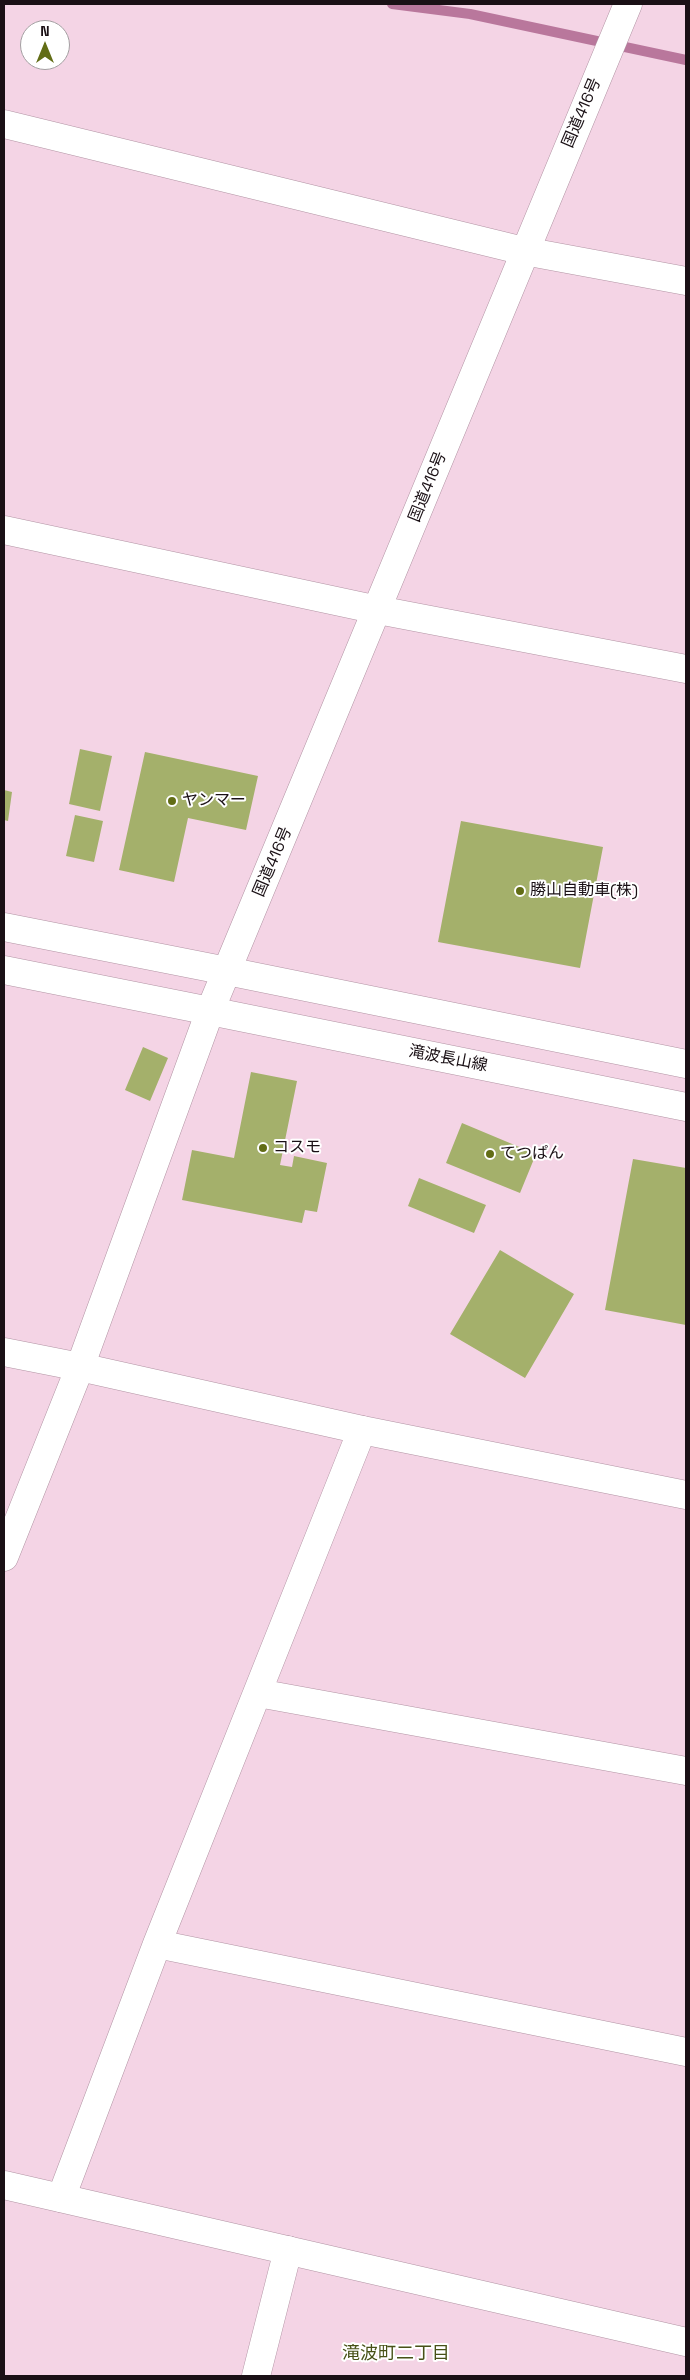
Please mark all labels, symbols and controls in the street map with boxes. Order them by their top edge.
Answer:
north arrow [20,20,70,70]
text: N [40,22,50,40]
street label: 国道416号 [559,75,605,151]
street label: 国道416号 [405,449,451,525]
place label: ヤンマー [182,791,246,811]
marker: ヤンマー [166,795,178,807]
street label: 国道416号 [250,824,296,900]
place label: 勝山自動車(株) [530,881,638,901]
marker: 勝山自動車(株) [514,885,526,897]
street label: 滝波長山線 [407,1042,489,1076]
place label: コスモ [273,1138,321,1158]
marker: コスモ [257,1142,269,1154]
place label: てつぱん [500,1144,564,1164]
marker: てつぱん [484,1148,496,1160]
district label: 滝波町二丁目 [342,2343,450,2365]

